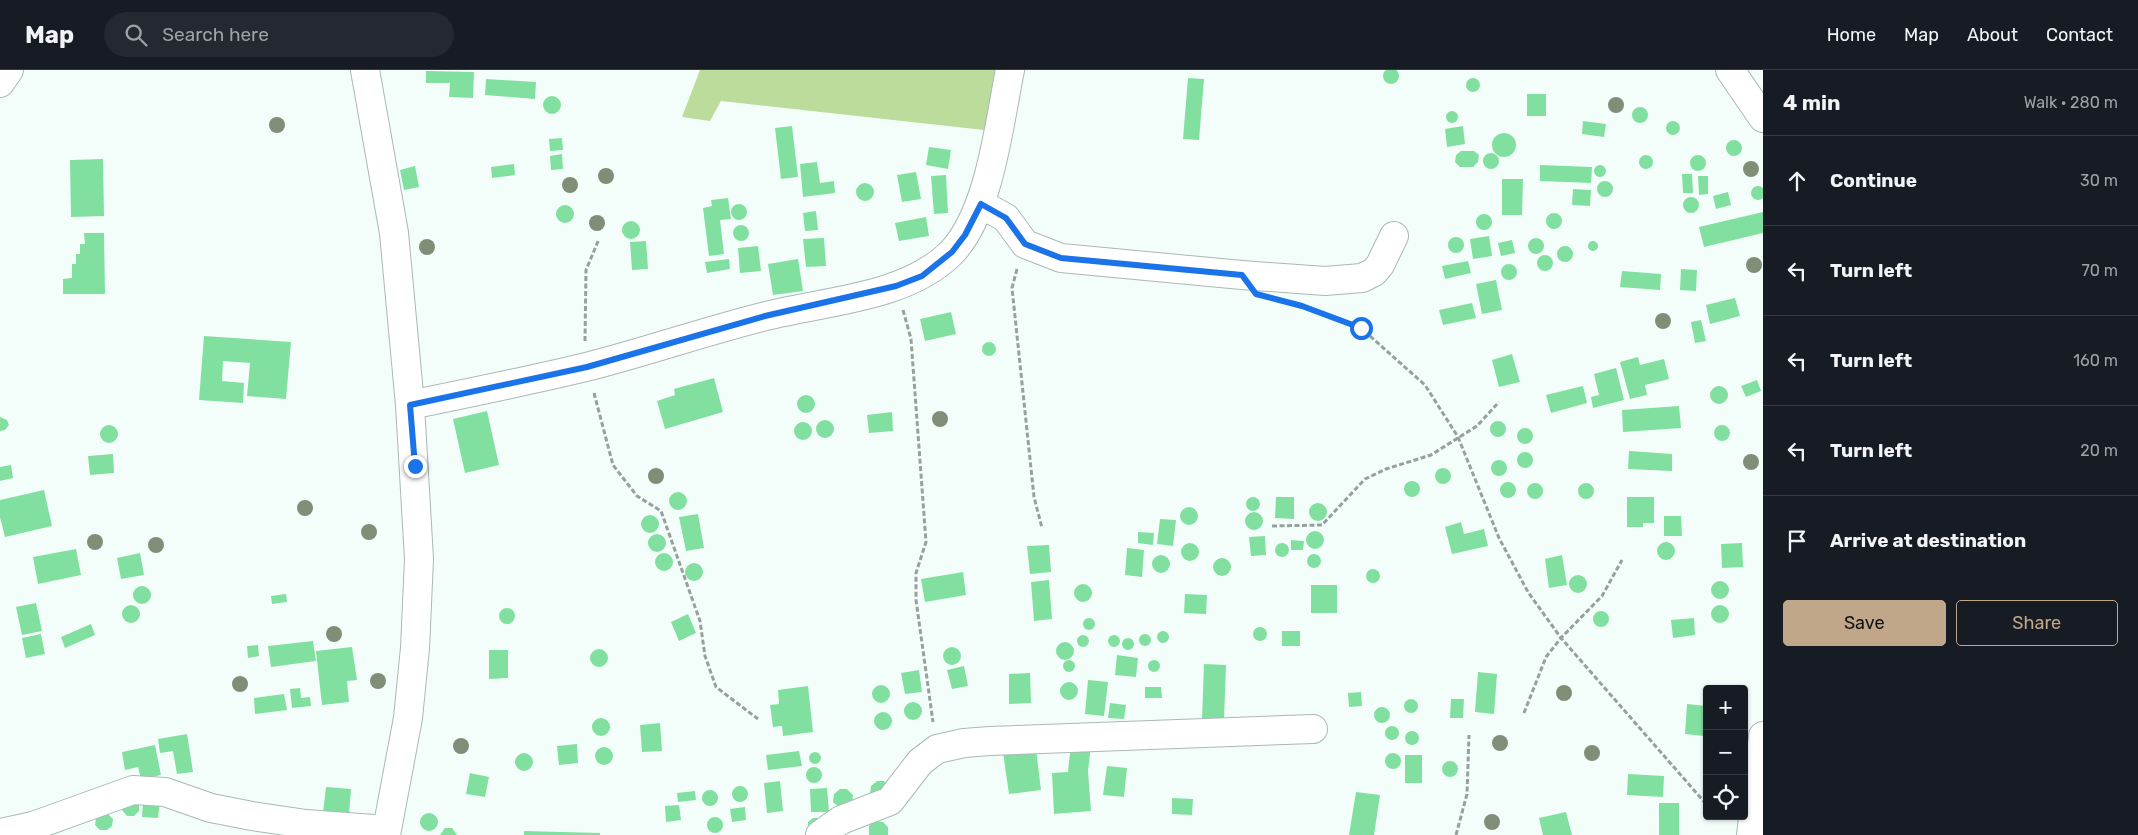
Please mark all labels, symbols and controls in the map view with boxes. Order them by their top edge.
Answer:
search box [104,12,454,57]
text: Map [25,21,74,49]
icon: search [122,21,150,49]
text: Search here [162,23,269,46]
text: Home [1827,24,1876,46]
text: Map [1904,24,1939,46]
text: About [1967,24,2018,46]
text: Contact [2046,24,2113,46]
text: 4 min [1783,90,1841,115]
text: Walk · 280 m [2024,93,2118,112]
icon: ahead [1783,167,1811,195]
text: Continue [1830,169,1917,192]
text: 30 m [2080,171,2118,190]
icon: left [1783,257,1811,285]
text: Turn left [1830,259,1912,282]
text: 70 m [2081,261,2118,280]
route start [1350,317,1373,340]
icon: left [1783,347,1811,375]
text: Turn left [1830,349,1912,372]
text: 160 m [2073,351,2118,370]
icon: left [1783,437,1811,465]
text: Turn left [1830,439,1912,462]
text: 20 m [2080,441,2118,460]
route end [404,455,427,478]
icon: arrive [1783,527,1811,555]
text: Arrive at destination [1830,529,2026,552]
button: Save [1783,600,1946,646]
button: Share [1956,600,2118,646]
map controls [1703,685,1748,820]
button: + [1703,685,1748,730]
button: − [1703,730,1748,775]
button: locate [1703,775,1748,820]

